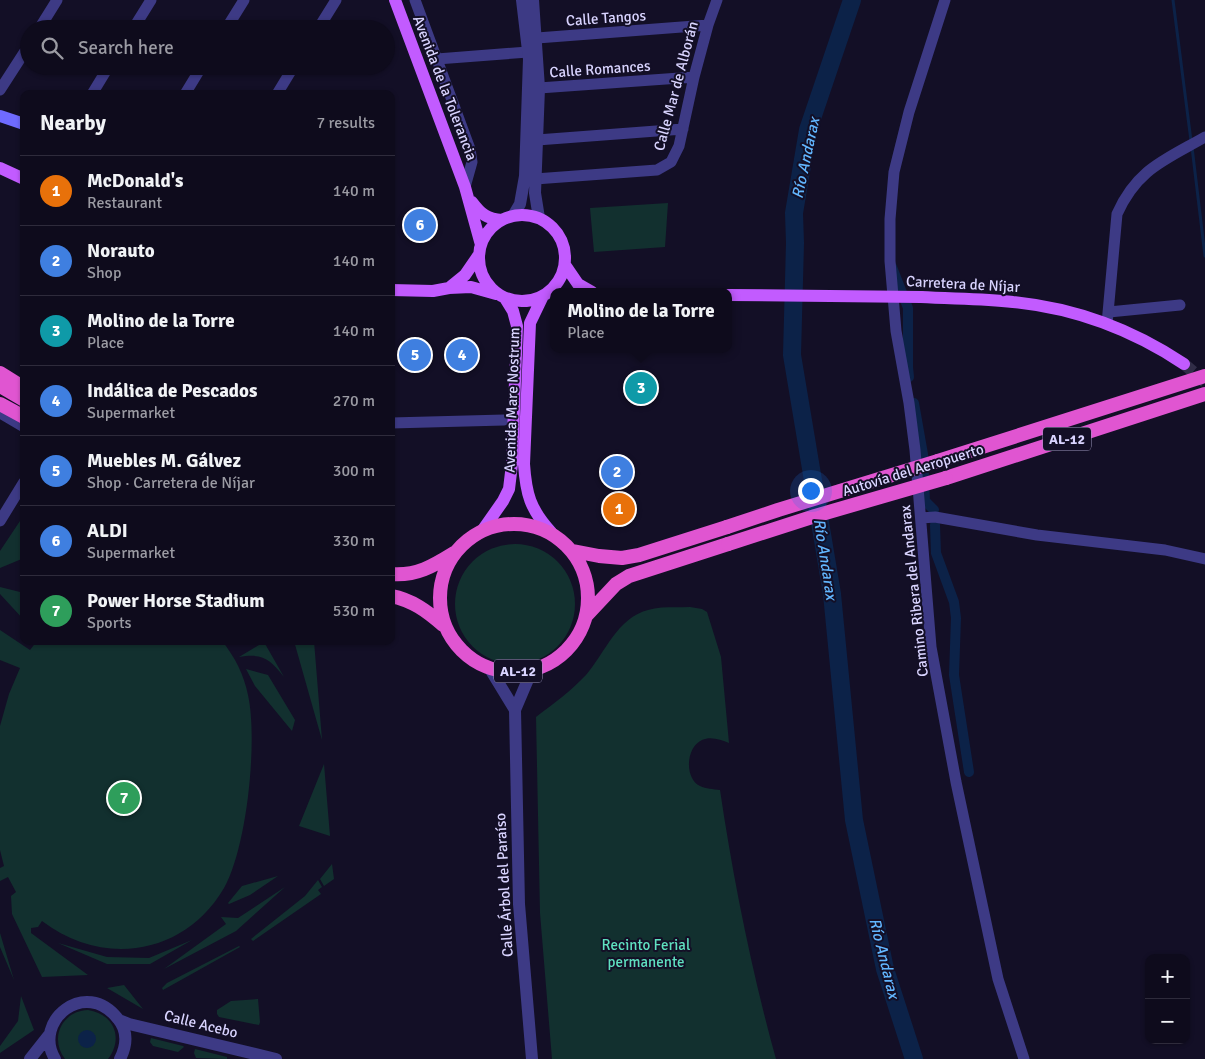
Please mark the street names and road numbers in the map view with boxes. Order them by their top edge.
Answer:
street label: Calle Tangos [565,6,647,30]
street label: Avenida de la Tolerancia [409,13,481,163]
street label: Calle Mar de Alborán [650,19,702,153]
street label: Calle Romances [549,56,652,82]
street label: Carretera de Níjar [906,272,1021,296]
street label: Avenida Mare Nostrum [500,327,524,473]
road number: AL-12 [1043,428,1091,450]
street label: Autovía del Aeropuerto [840,440,986,500]
street label: Camino Ribera del Andarax [896,504,932,678]
road number: AL-12 [494,659,542,682]
street label: Calle Árbol del Paraíso [490,812,517,958]
street label: Calle Acebo [162,1006,240,1042]

